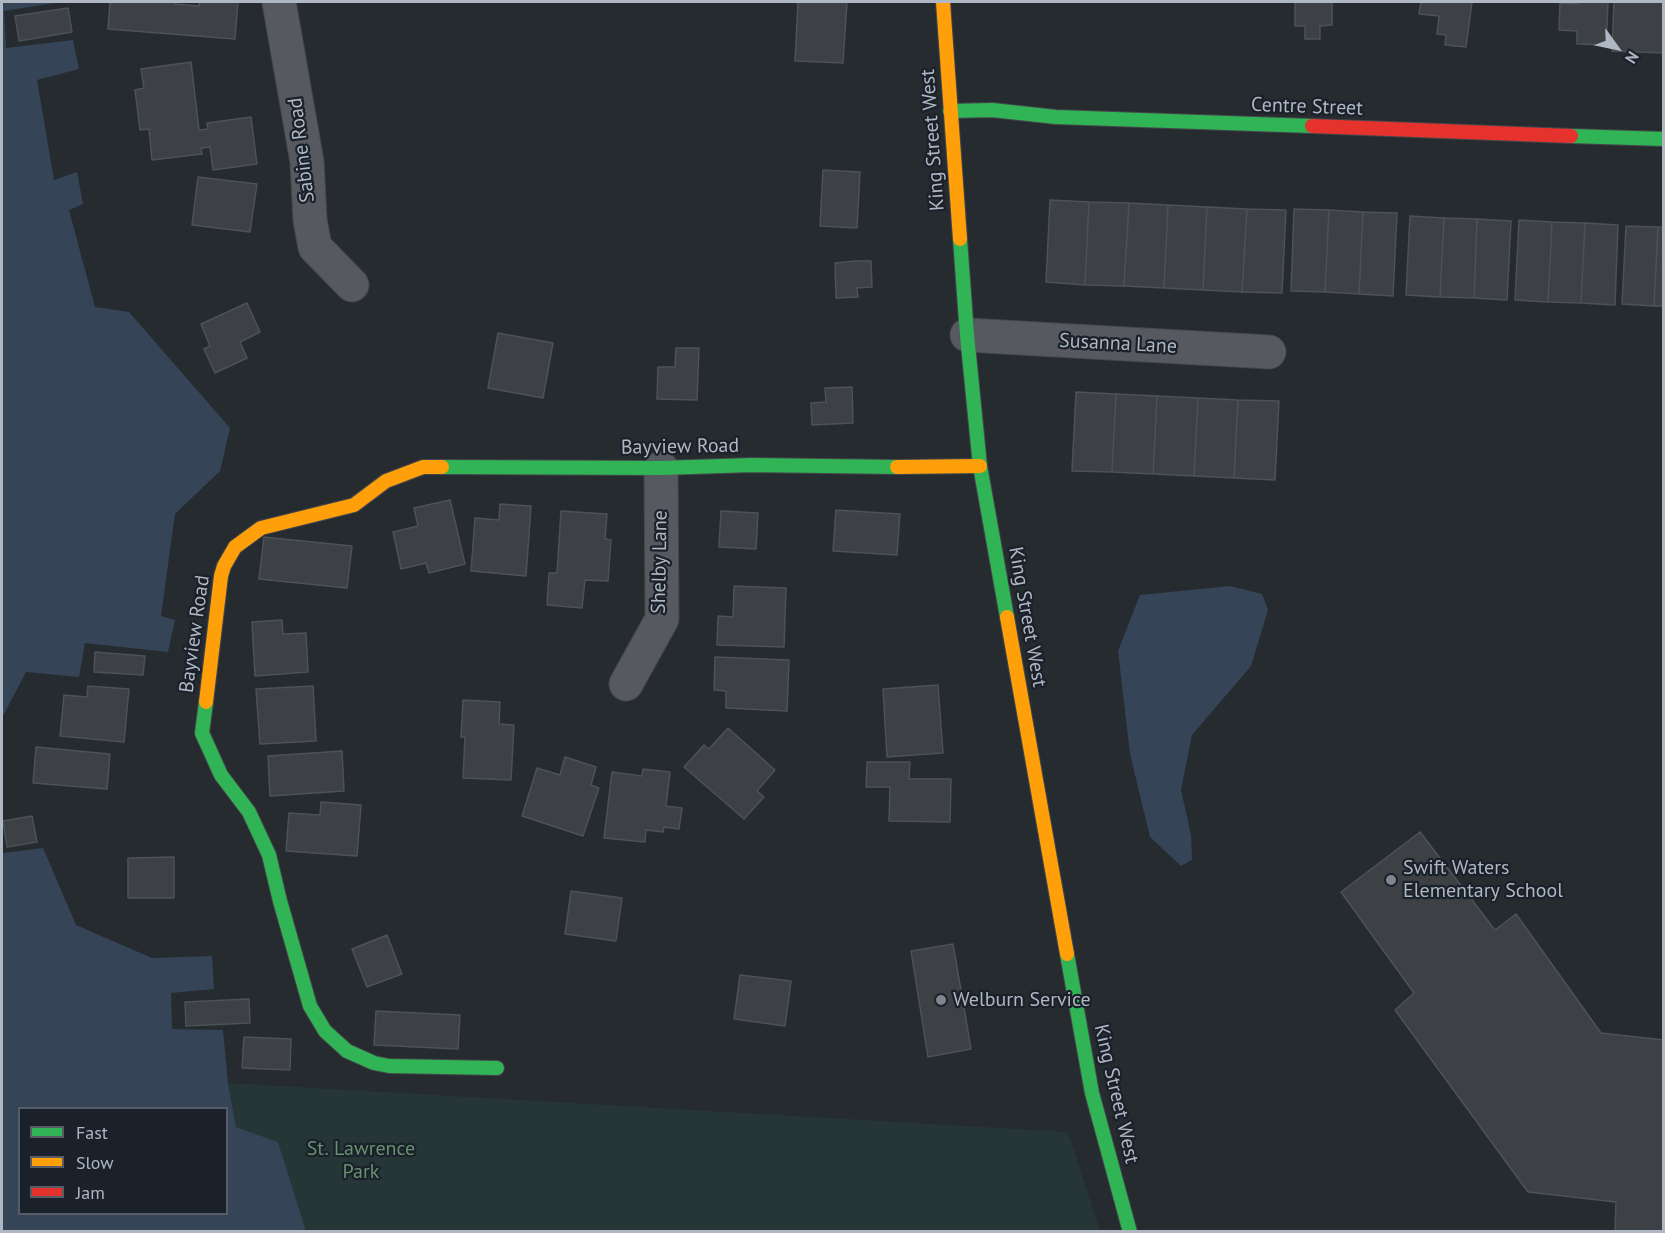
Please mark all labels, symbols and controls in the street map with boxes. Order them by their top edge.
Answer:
north arrow [1587,18,1647,78]
text: N [1621,48,1643,68]
street label: King Street West [916,68,950,212]
street label: Centre Street [1251,93,1363,121]
street label: Sabine Road [284,96,320,204]
street label: Susanna Lane [1059,329,1177,359]
street label: Bayview Road [621,434,739,460]
street label: Shelby Lane [647,510,673,614]
street label: King Street West [1003,545,1051,689]
street label: Bayview Road [175,574,215,694]
place label: Swift Waters Elementary School [1403,856,1563,903]
marker: Swift Waters Elementary School [1384,873,1398,887]
place label: Welburn Service [953,988,1091,1012]
marker: Welburn Service [934,993,948,1007]
street label: King Street West [1088,1022,1144,1166]
legend [18,1107,228,1215]
text: Fast [76,1121,108,1144]
park label: St. Lawrence Park [307,1137,415,1184]
text: Slow [76,1151,114,1174]
text: Jam [76,1181,105,1204]

